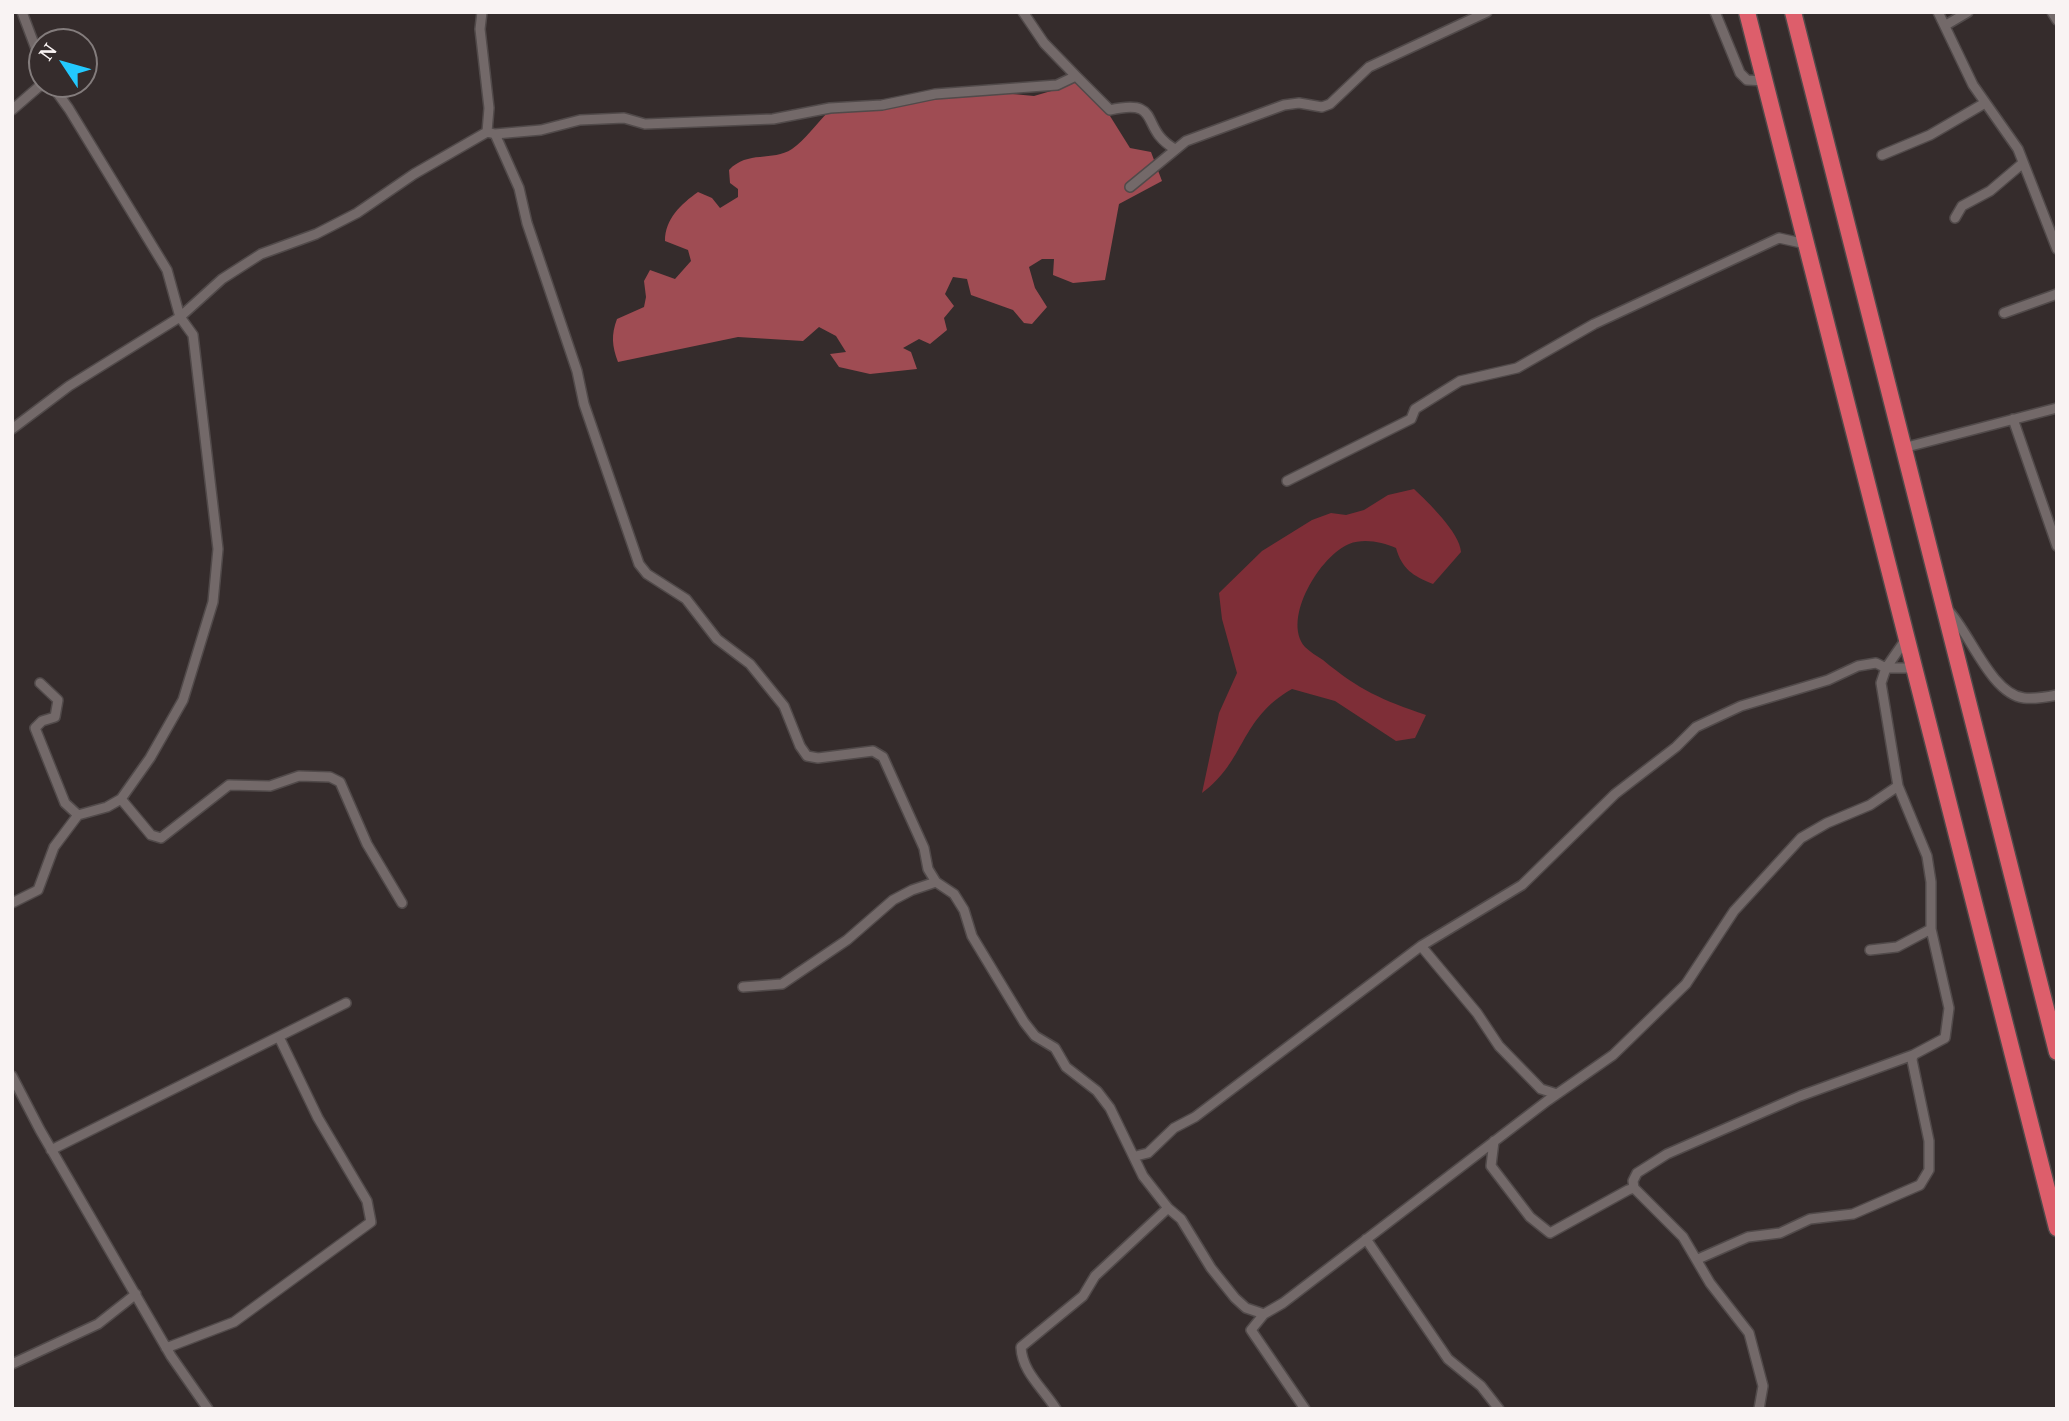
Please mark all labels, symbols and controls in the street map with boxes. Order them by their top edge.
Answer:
north arrow [28,28,98,98]
text: N [33,38,63,66]

